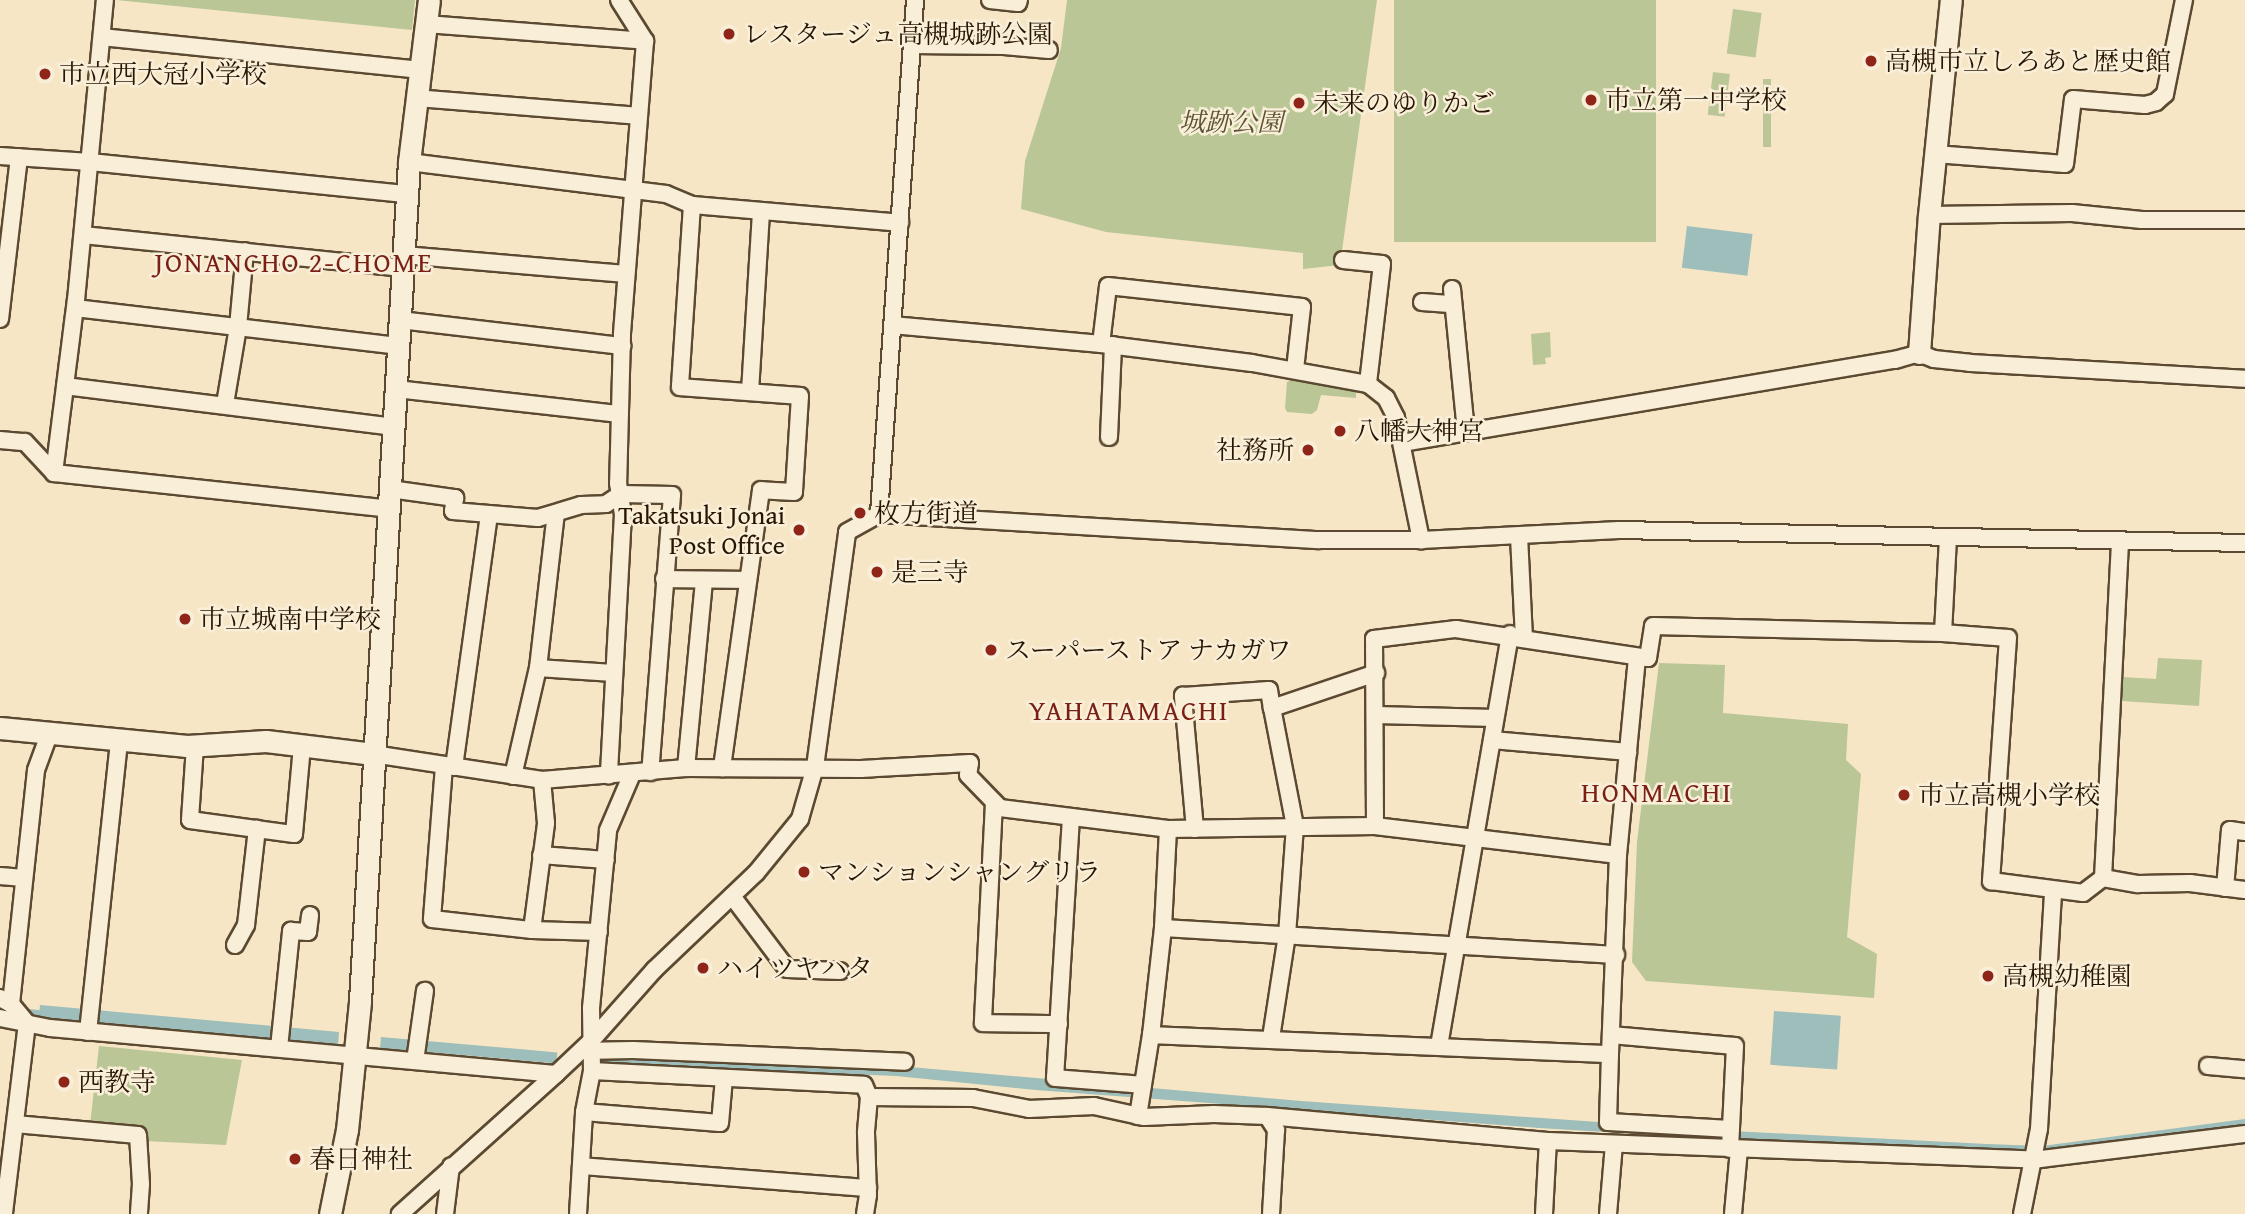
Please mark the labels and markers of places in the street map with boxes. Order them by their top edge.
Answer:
place label: レスタージュ高槻城跡公園 [743,18,1055,50]
marker: レスタージュ高槻城跡公園 [721,26,737,42]
place label: 高槻市立しろあと歴史館 [1885,45,2171,77]
marker: 高槻市立しろあと歴史館 [1863,53,1879,69]
place label: 市立西大冠小学校 [59,58,267,90]
marker: 市立西大冠小学校 [37,66,53,82]
place label: 市立第一中学校 [1605,84,1787,116]
place label: 未来のゆりかご [1313,87,1495,119]
marker: 市立第一中学校 [1583,92,1599,108]
marker: 未来のゆりかご [1291,95,1307,111]
place label: 八幡大神宮 [1354,415,1484,447]
marker: 八幡大神宮 [1332,423,1348,439]
place label: 社務所 [1216,434,1294,466]
marker: 社務所 [1300,442,1316,458]
place label: 枚方街道 [874,497,978,529]
place label: Takatsuki Jonai Post Office [618,499,785,560]
marker: 枚方街道 [852,505,868,521]
marker: Takatsuki Jonai Post Office [791,522,807,538]
place label: 是三寺 [891,556,969,588]
marker: 是三寺 [869,564,885,580]
place label: 市立城南中学校 [199,603,381,635]
marker: 市立城南中学校 [177,611,193,627]
place label: スーパーストア ナカガワ [1005,634,1295,666]
marker: スーパーストア ナカガワ [983,642,999,658]
place label: 市立高槻小学校 [1918,779,2100,811]
marker: 市立高槻小学校 [1896,787,1912,803]
place label: マンションシャングリラ [818,856,1104,888]
marker: マンションシャングリラ [796,864,812,880]
place label: ハイツヤハタ [717,952,873,984]
marker: ハイツヤハタ [695,960,711,976]
place label: 高槻幼稚園 [2002,960,2132,992]
marker: 高槻幼稚園 [1980,968,1996,984]
place label: 西教寺 [78,1066,156,1098]
marker: 西教寺 [56,1074,72,1090]
place label: 春日神社 [309,1143,413,1175]
marker: 春日神社 [287,1151,303,1167]

